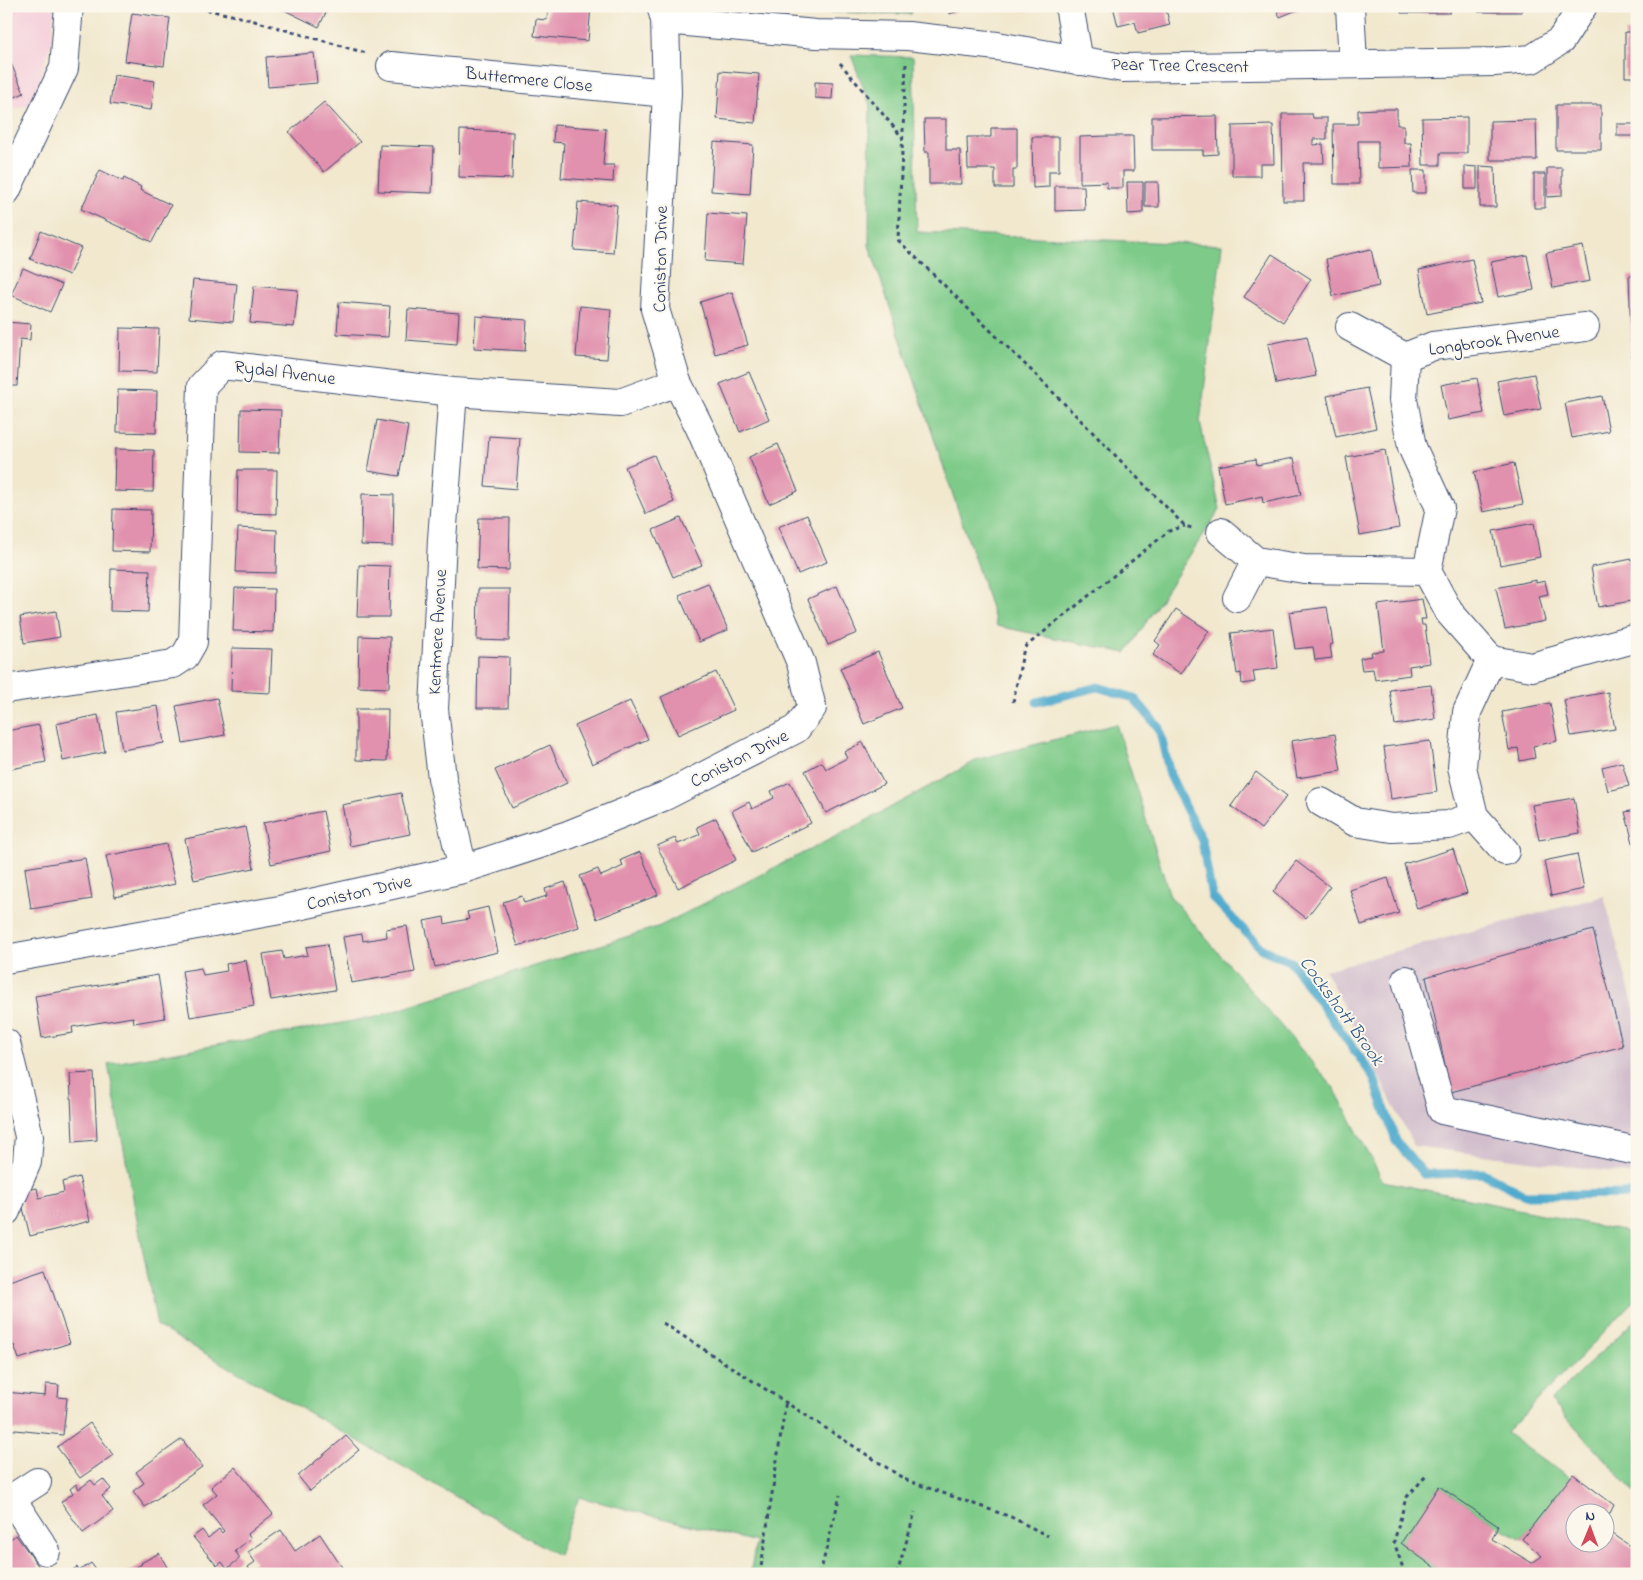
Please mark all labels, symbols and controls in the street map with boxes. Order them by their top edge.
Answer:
street label: Pear Tree Crescent [1111,53,1249,81]
street label: Buttermere Close [463,61,595,101]
street label: Coniston Drive [648,204,676,313]
street label: Longbrook Avenue [1427,320,1562,365]
street label: Rydal Avenue [233,355,338,393]
street label: Kentmere Avenue [423,568,455,696]
street label: Coniston Drive [686,724,794,796]
street label: Coniston Drive [304,869,415,919]
water label: Cockshott Brook [1292,951,1390,1072]
north arrow [1566,1502,1616,1552]
text: N [1585,1506,1595,1527]

